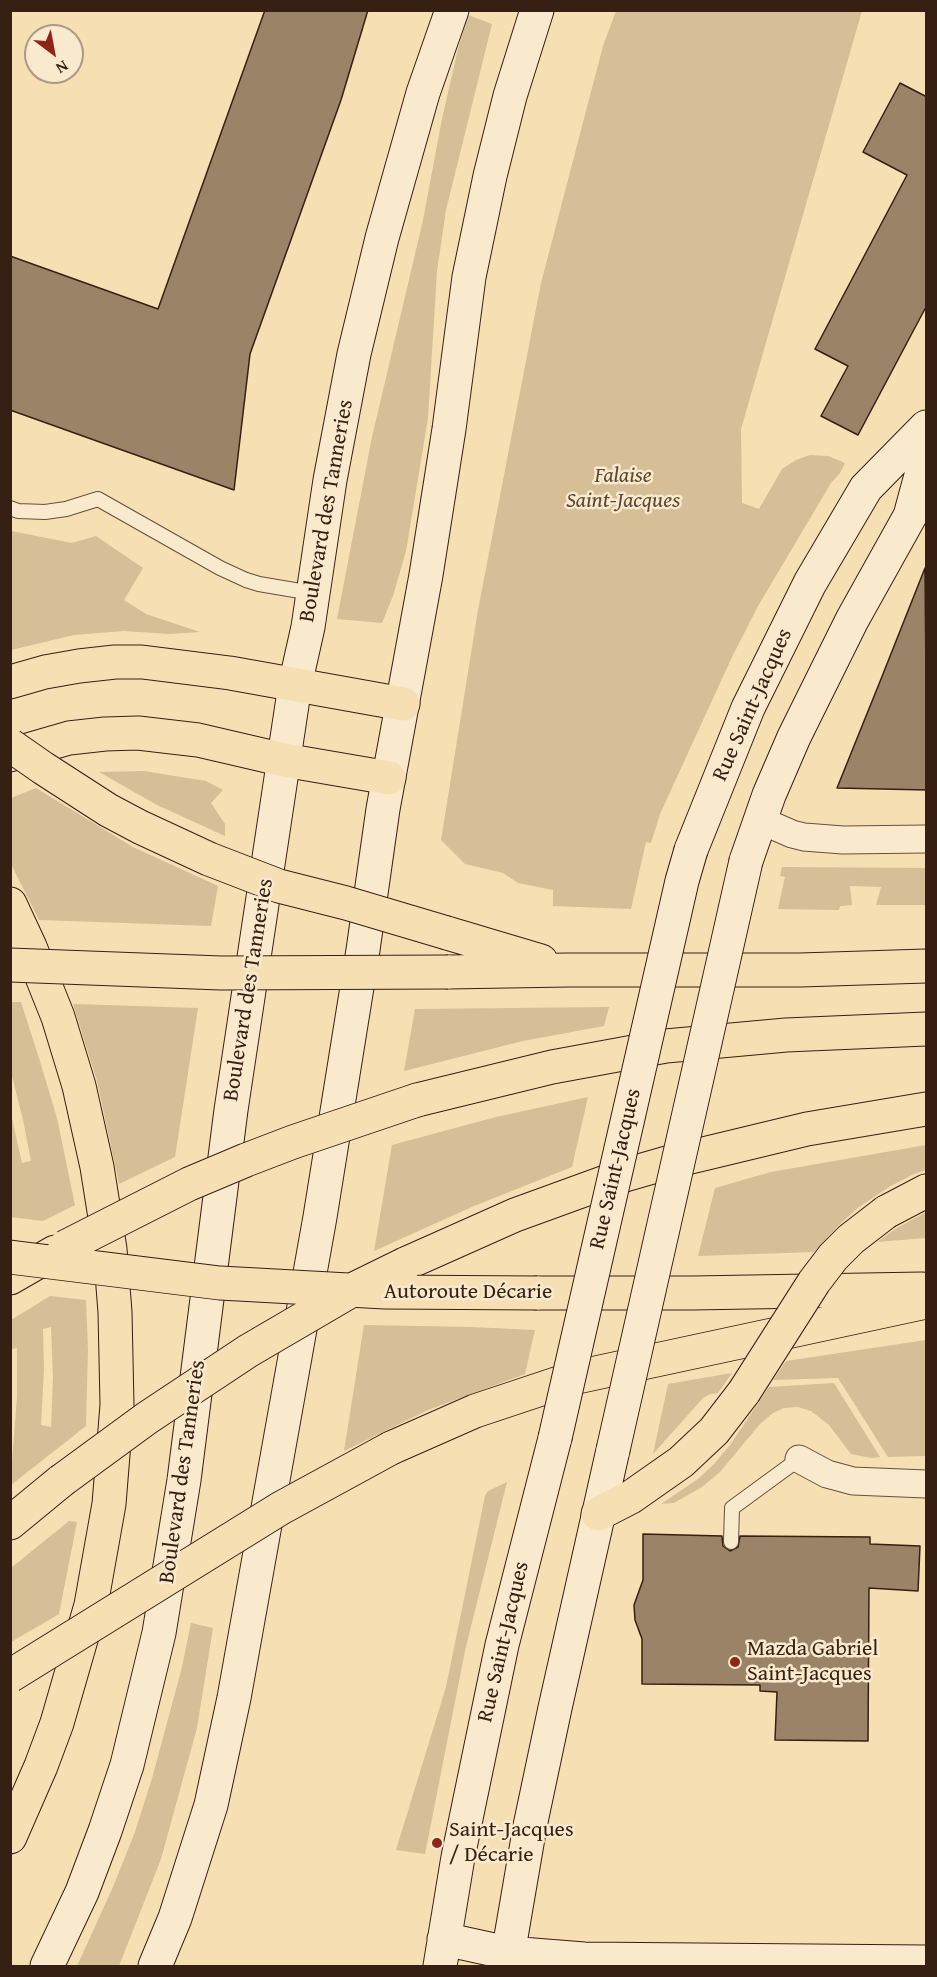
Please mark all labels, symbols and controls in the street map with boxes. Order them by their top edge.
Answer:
north arrow [24,24,84,84]
text: N [52,55,73,81]
street label: Boulevard des Tanneries [294,398,360,624]
park label: Falaise Saint-Jacques [566,463,680,514]
street label: Rue Saint-Jacques [708,625,798,785]
street label: Boulevard des Tanneries [218,877,280,1103]
street label: Rue Saint-Jacques [585,1086,647,1252]
street label: Autoroute Décarie [384,1279,552,1305]
street label: Boulevard des Tanneries [154,1359,212,1585]
street label: Rue Saint-Jacques [473,1559,535,1725]
place label: Mazda Gabriel Saint-Jacques [747,1636,879,1688]
marker: Mazda Gabriel Saint-Jacques [728,1655,742,1669]
place label: Saint-Jacques / Décarie [449,1817,574,1868]
marker: Saint-Jacques / Décarie [430,1836,444,1850]

